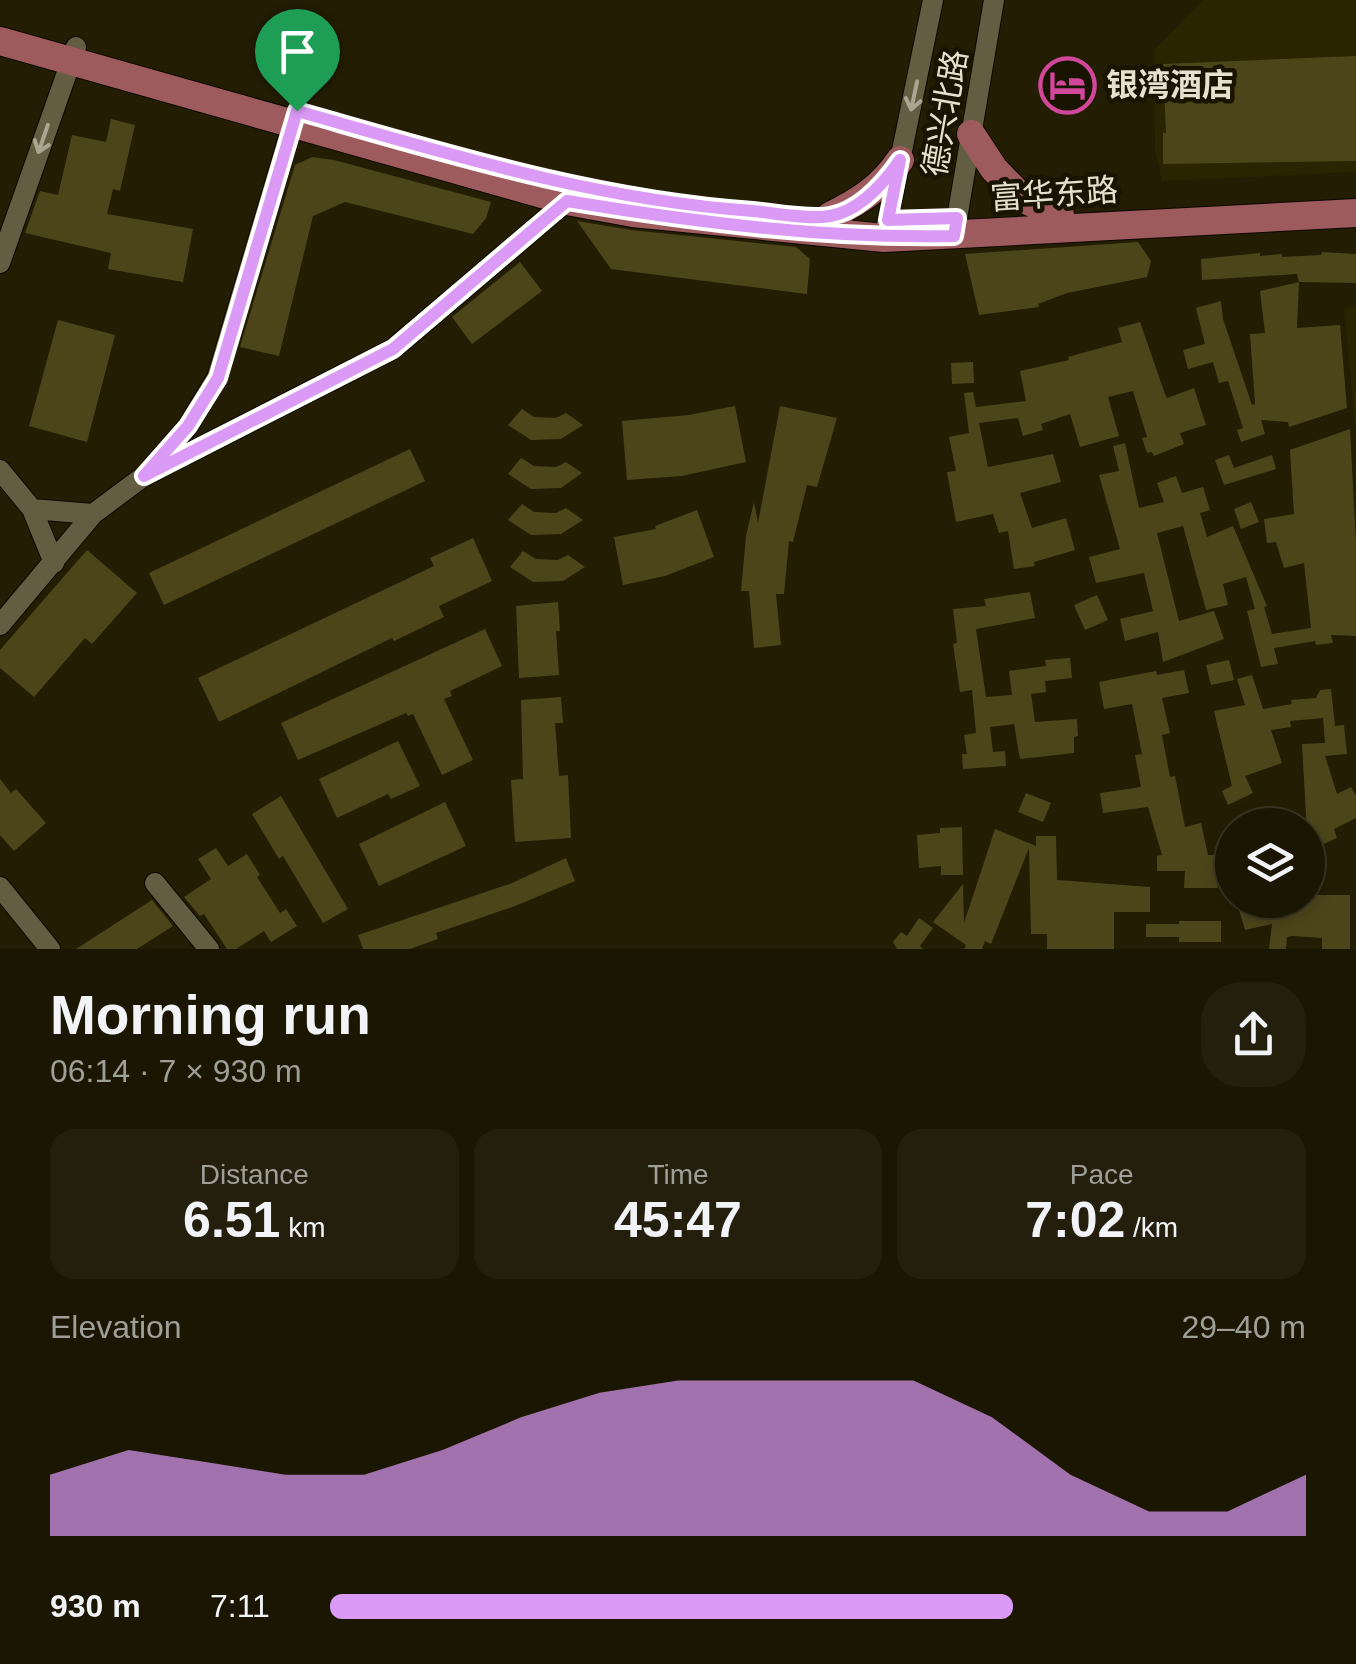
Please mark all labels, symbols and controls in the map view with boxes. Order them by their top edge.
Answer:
pin [255,9,340,112]
icon: arrive [270,24,325,79]
street label: 德兴北路 [916,47,974,179]
hotel icon: 银湾酒店 [1037,55,1097,115]
place label: 银湾酒店 [1106,67,1234,103]
one-way arrow [903,79,922,111]
one-way arrow [33,123,51,155]
street label: 富华东路 [989,172,1119,216]
map controls [1215,808,1325,918]
button: layers [1215,808,1325,918]
button: share [1201,982,1306,1087]
text: Morning run [50,984,371,1046]
text: 06:14 · 7 × 930 m [50,1053,302,1089]
text: Distance [200,1159,309,1190]
text: Time [647,1159,709,1190]
text: Pace [1070,1159,1134,1190]
text: 6.51 [183,1192,280,1248]
text: 45:47 [614,1192,742,1248]
text: 7:02 [1025,1192,1125,1248]
text: km [280,1212,326,1243]
text: /km [1125,1212,1178,1243]
text: Elevation [50,1309,182,1345]
text: 29–40 m [1181,1309,1306,1345]
text: 930 m [50,1588,141,1624]
text: 7:11 [210,1588,270,1624]

